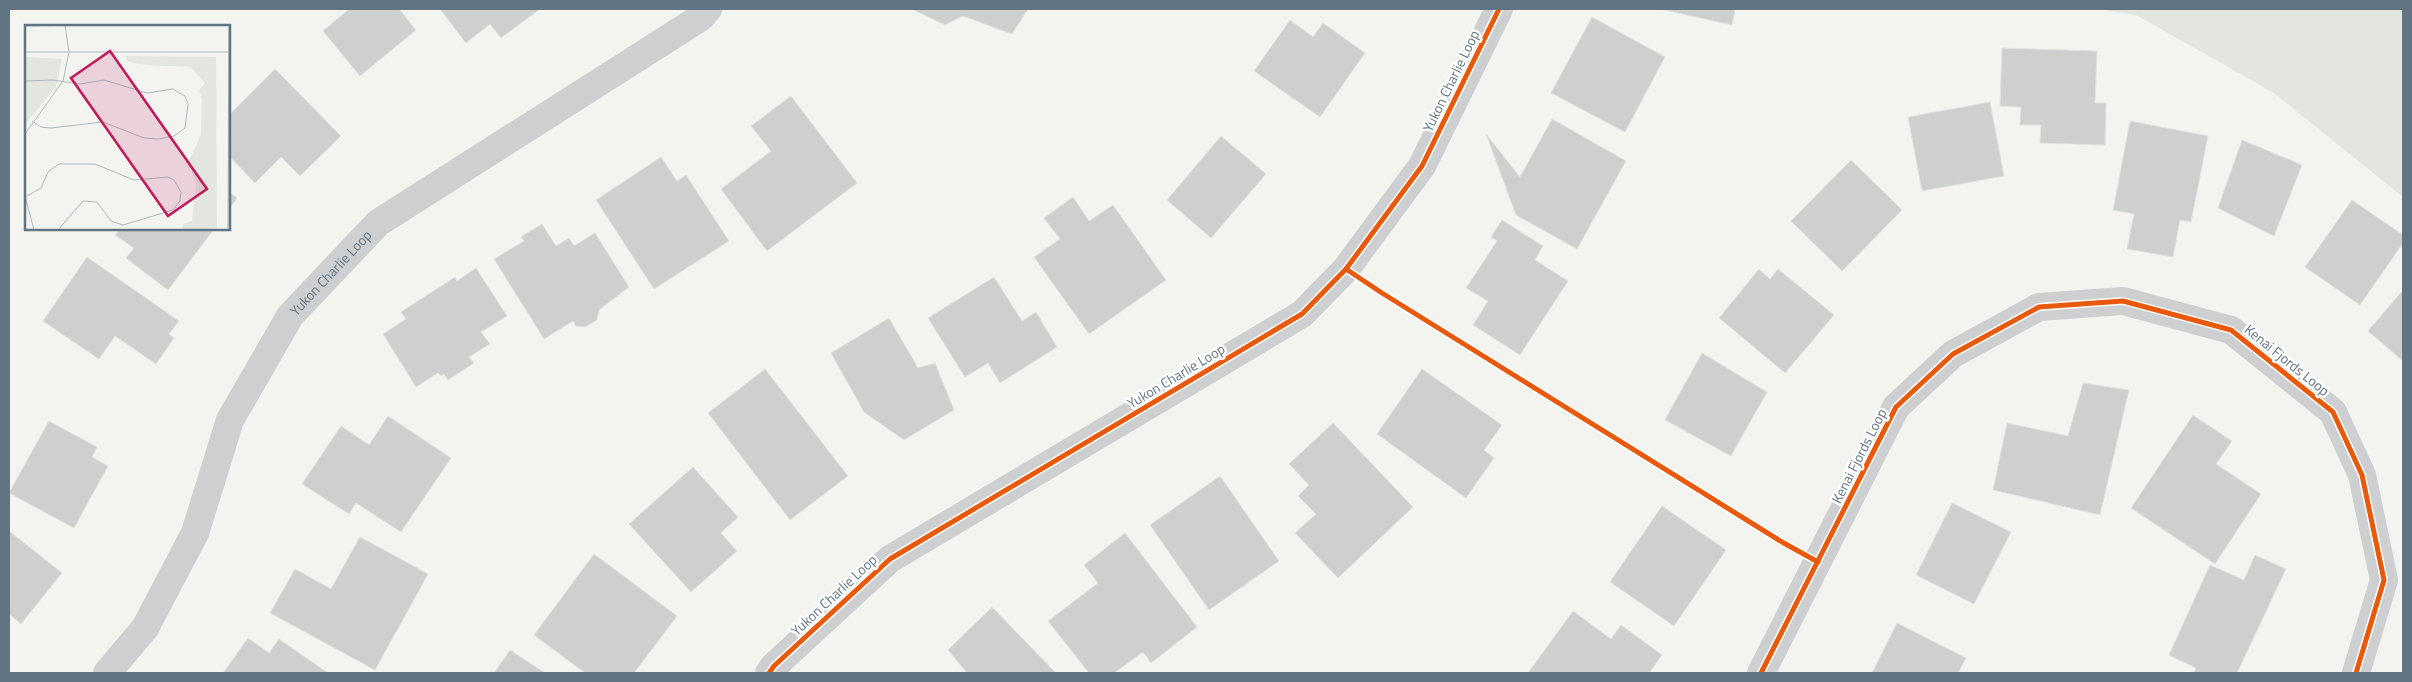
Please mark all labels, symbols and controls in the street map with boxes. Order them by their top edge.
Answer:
inset map [25,25,230,230]
street label: Yukon Charlie Loop [1417,26,1484,135]
street label: Yukon Charlie Loop [285,225,376,320]
street label: Kenai Fjords Loop [2240,319,2334,400]
street label: Yukon Charlie Loop [1123,338,1229,413]
street label: Kenai Fjords Loop [1826,405,1891,507]
street label: Yukon Charlie Loop [786,549,881,640]

